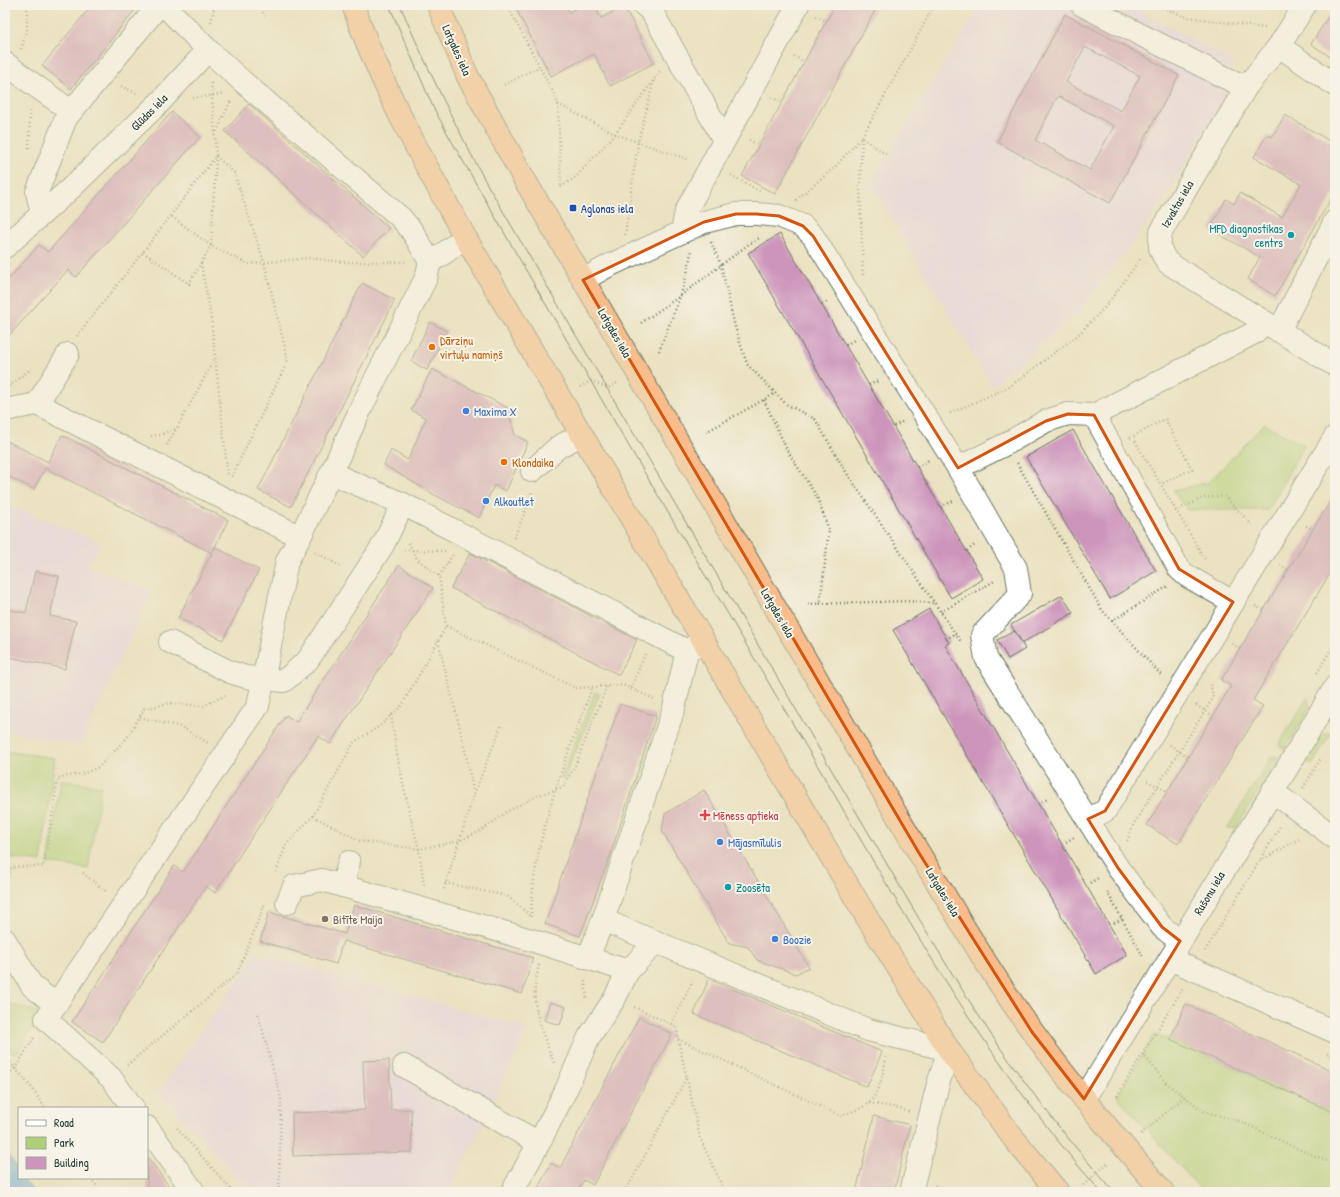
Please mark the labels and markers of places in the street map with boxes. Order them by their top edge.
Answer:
place label: Aglonas iela [581,200,633,217]
marker: Aglonas iela [568,203,578,213]
place label: MFD diagnostikas centrs [1209,220,1283,251]
marker: MFD diagnostikas centrs [1286,230,1296,240]
place label: Dārziņu virtuļu namiņš [440,332,503,363]
marker: Dārziņu virtuļu namiņš [427,342,437,352]
place label: Maxima X [474,403,517,420]
marker: Maxima X [461,406,471,416]
place label: Klondaika [512,454,554,471]
marker: Klondaika [499,457,509,467]
place label: Alkoutlet [494,493,535,510]
marker: Alkoutlet [481,496,491,506]
place label: Mēness aptieka [713,807,779,824]
marker: Mēness aptieka [700,810,710,820]
place label: Mājasmīlulis [728,834,782,851]
marker: Mājasmīlulis [715,837,725,847]
place label: Zoosēta [736,879,770,896]
marker: Zoosēta [723,882,733,892]
place label: Bitīte Maija [333,911,383,928]
marker: Bitīte Maija [320,914,330,924]
place label: Boozie [783,931,812,948]
marker: Boozie [770,934,780,944]

